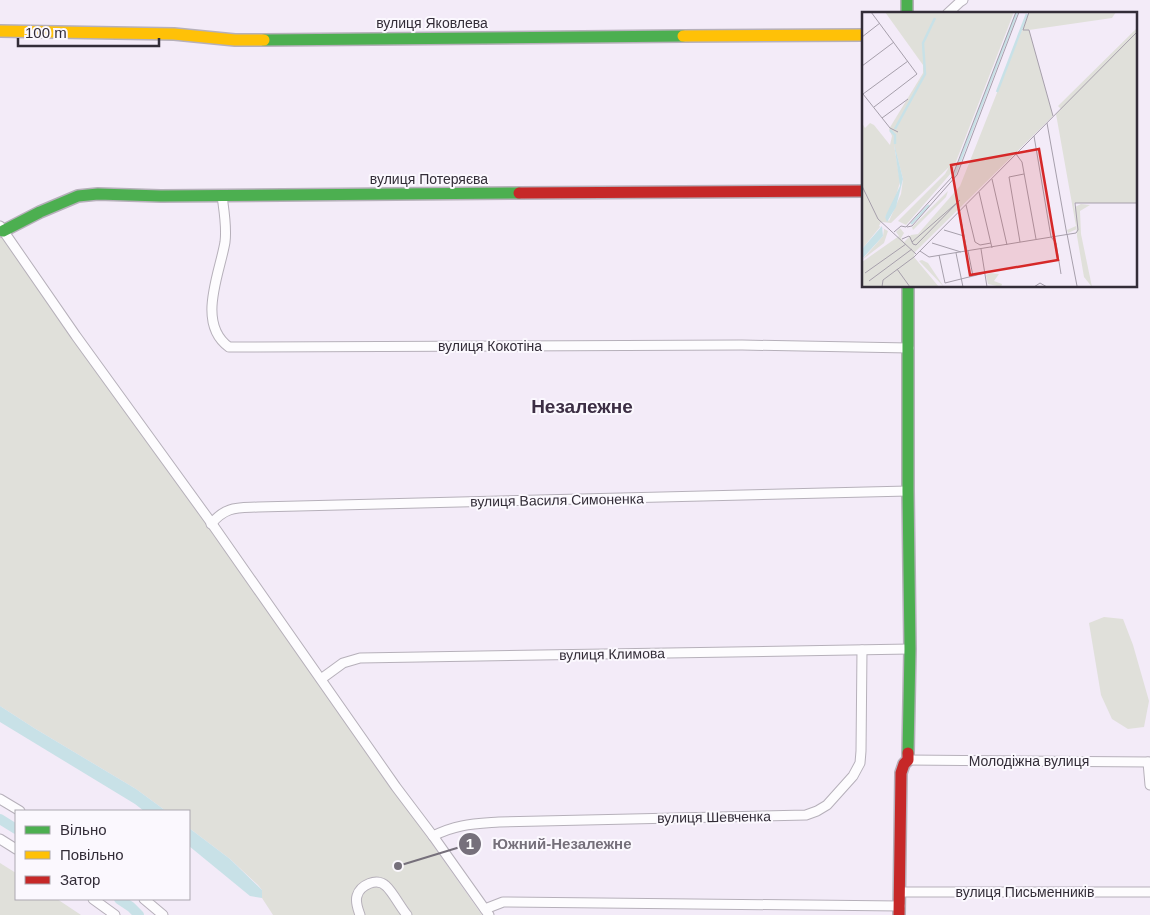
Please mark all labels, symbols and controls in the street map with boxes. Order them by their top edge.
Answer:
inset map [862,12,1138,288]
scale bar [18,15,159,47]
street label: вулиця Яковлева [376,15,488,31]
text: 100 m [25,24,67,41]
street label: вулиця Потеряєва [370,171,488,187]
street label: вулиця Кокотіна [438,338,542,354]
district label: Незалежне [531,396,633,417]
street label: вулиця Василя Симоненка [470,490,644,510]
street label: вулиця Климова [559,645,665,663]
street label: Молодіжна вулиця [969,753,1089,769]
street label: вулиця Шевченка [657,808,771,826]
legend [15,810,190,900]
text: Вільно [60,821,107,838]
callout: Южний-Незалежне [458,829,642,859]
text: 1 [466,835,474,852]
text: Южний-Незалежне [492,835,632,852]
text: Повільно [60,846,124,863]
text: Затор [60,871,100,888]
street label: вулиця Письменників [956,884,1094,900]

